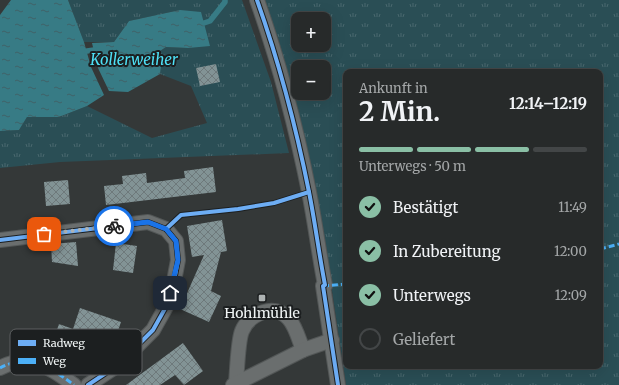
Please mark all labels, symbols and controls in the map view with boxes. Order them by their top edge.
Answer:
map controls [291,12,331,100]
button: + [291,12,331,52]
water label: Kollerweiher [89,50,179,69]
button: − [291,60,331,100]
text: Ankunft in [359,80,428,97]
text: 12:14–12:19 [509,94,587,113]
text: 2 Min. [359,95,440,128]
text: Unterwegs · 50 m [359,158,466,175]
icon: check [359,196,381,218]
text: Bestätigt [393,198,458,217]
text: 11:49 [558,199,587,216]
courier [94,206,134,246]
icon: bike [103,215,125,237]
pin [27,217,61,251]
icon: bag [33,223,55,245]
icon: check [359,240,381,262]
text: In Zubereitung [393,242,501,261]
text: 12:00 [554,243,587,260]
pin [153,276,187,310]
icon: home [159,282,181,304]
icon: check [359,284,381,306]
text: Unterwegs [393,286,471,305]
text: 12:09 [555,287,587,304]
marker: Hohlmühle [257,293,267,303]
place label: Hohlmühle [224,304,300,322]
legend [10,329,142,375]
text: Geliefert [393,330,455,349]
text: Radweg [43,336,85,350]
text: Weg [42,354,66,368]

